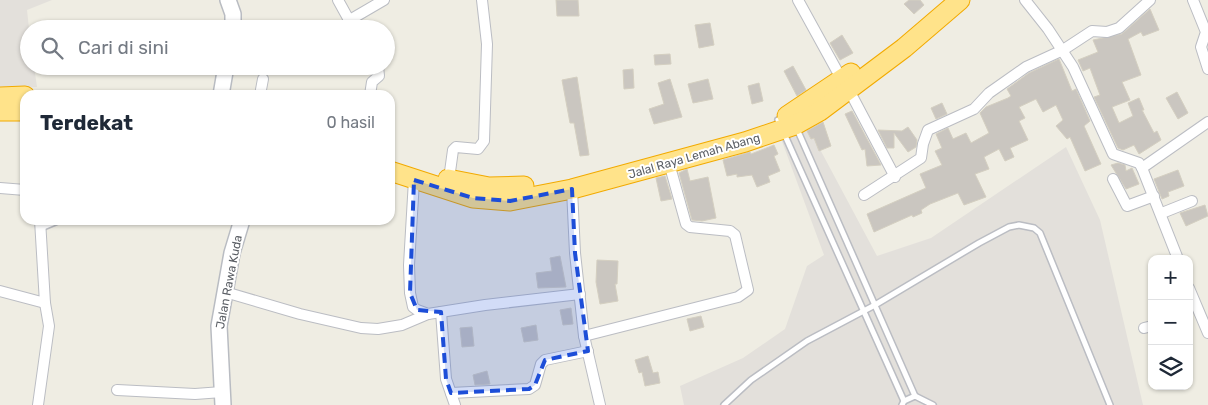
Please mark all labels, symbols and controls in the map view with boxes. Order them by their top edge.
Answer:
search box [20,20,395,75]
icon: search [38,34,66,62]
text: Cari di sini [78,36,169,59]
text: Terdekat [40,110,133,135]
text: 0 hasil [326,113,375,132]
street label: Jalal Raya Lemah Abang [626,130,762,182]
street label: Jalan Rawa Kuda [213,234,245,330]
map controls [1148,255,1193,390]
button: + [1148,255,1193,300]
button: − [1148,300,1193,345]
button: layers [1148,345,1193,390]

